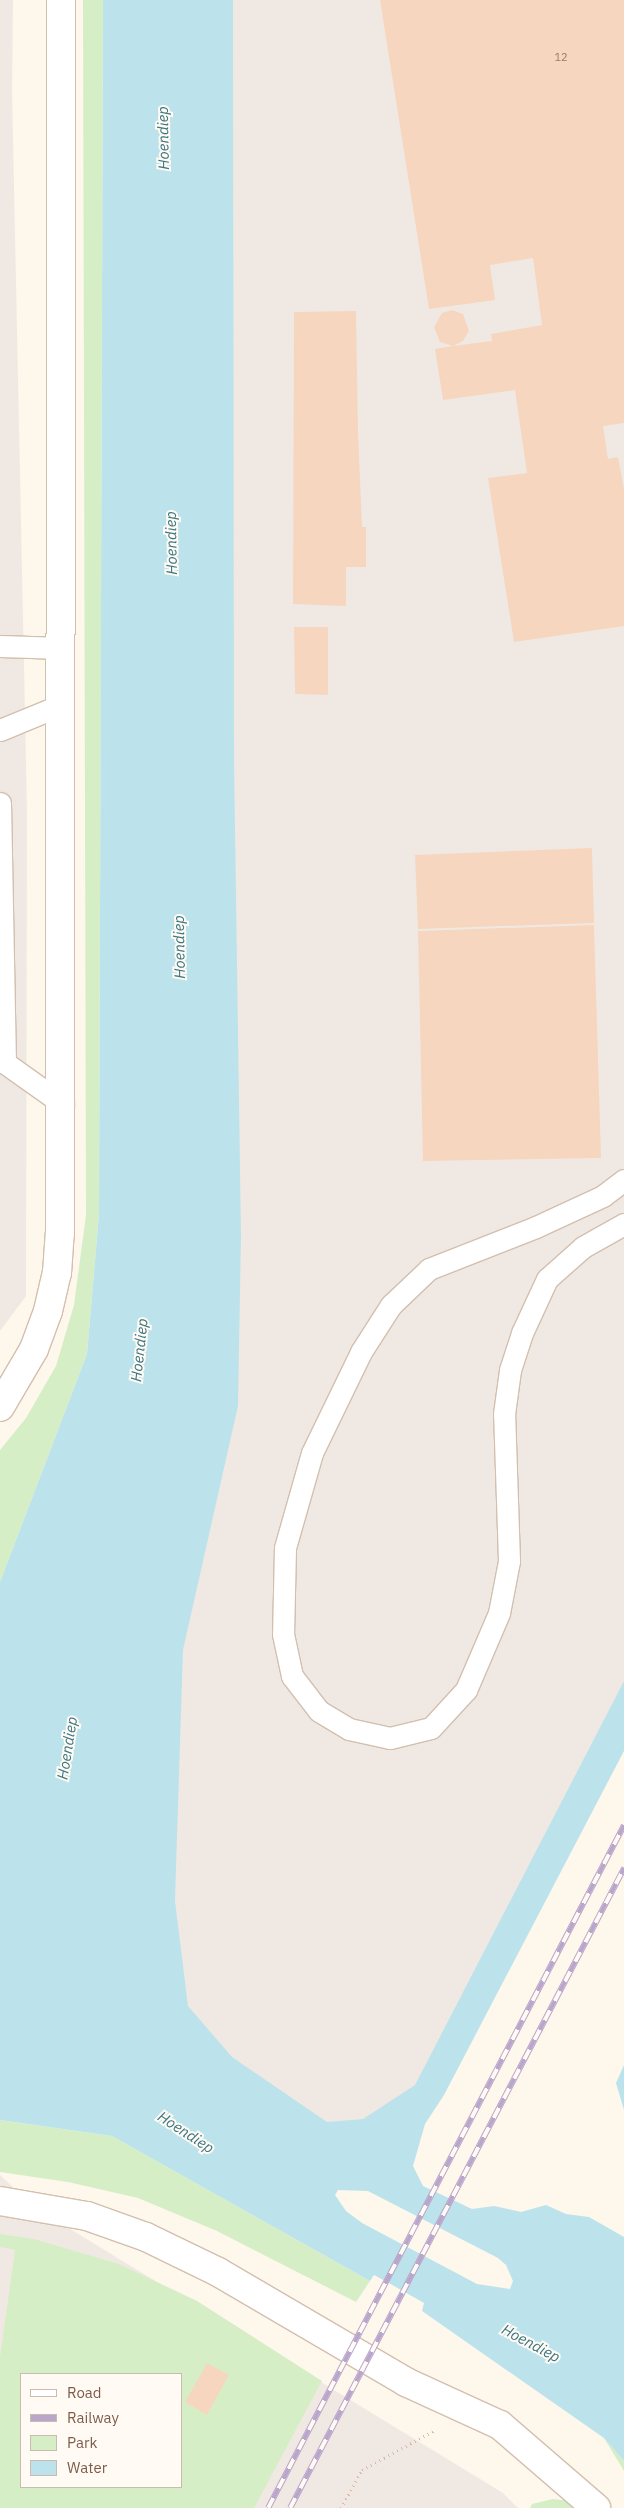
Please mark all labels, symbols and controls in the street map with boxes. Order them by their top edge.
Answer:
house number: 12 [554,50,568,64]
water label: Hoendiep [153,106,173,170]
water label: Hoendiep [161,511,181,575]
water label: Hoendiep [169,915,189,979]
water label: Hoendiep [127,1317,151,1383]
water label: Hoendiep [53,1715,81,1781]
water label: Hoendiep [154,2107,218,2157]
water label: Hoendiep [499,2320,563,2366]
legend [20,2373,182,2488]
text: Road [67,2383,102,2402]
text: Railway [67,2408,119,2427]
text: Park [67,2433,97,2452]
text: Water [67,2458,107,2477]

